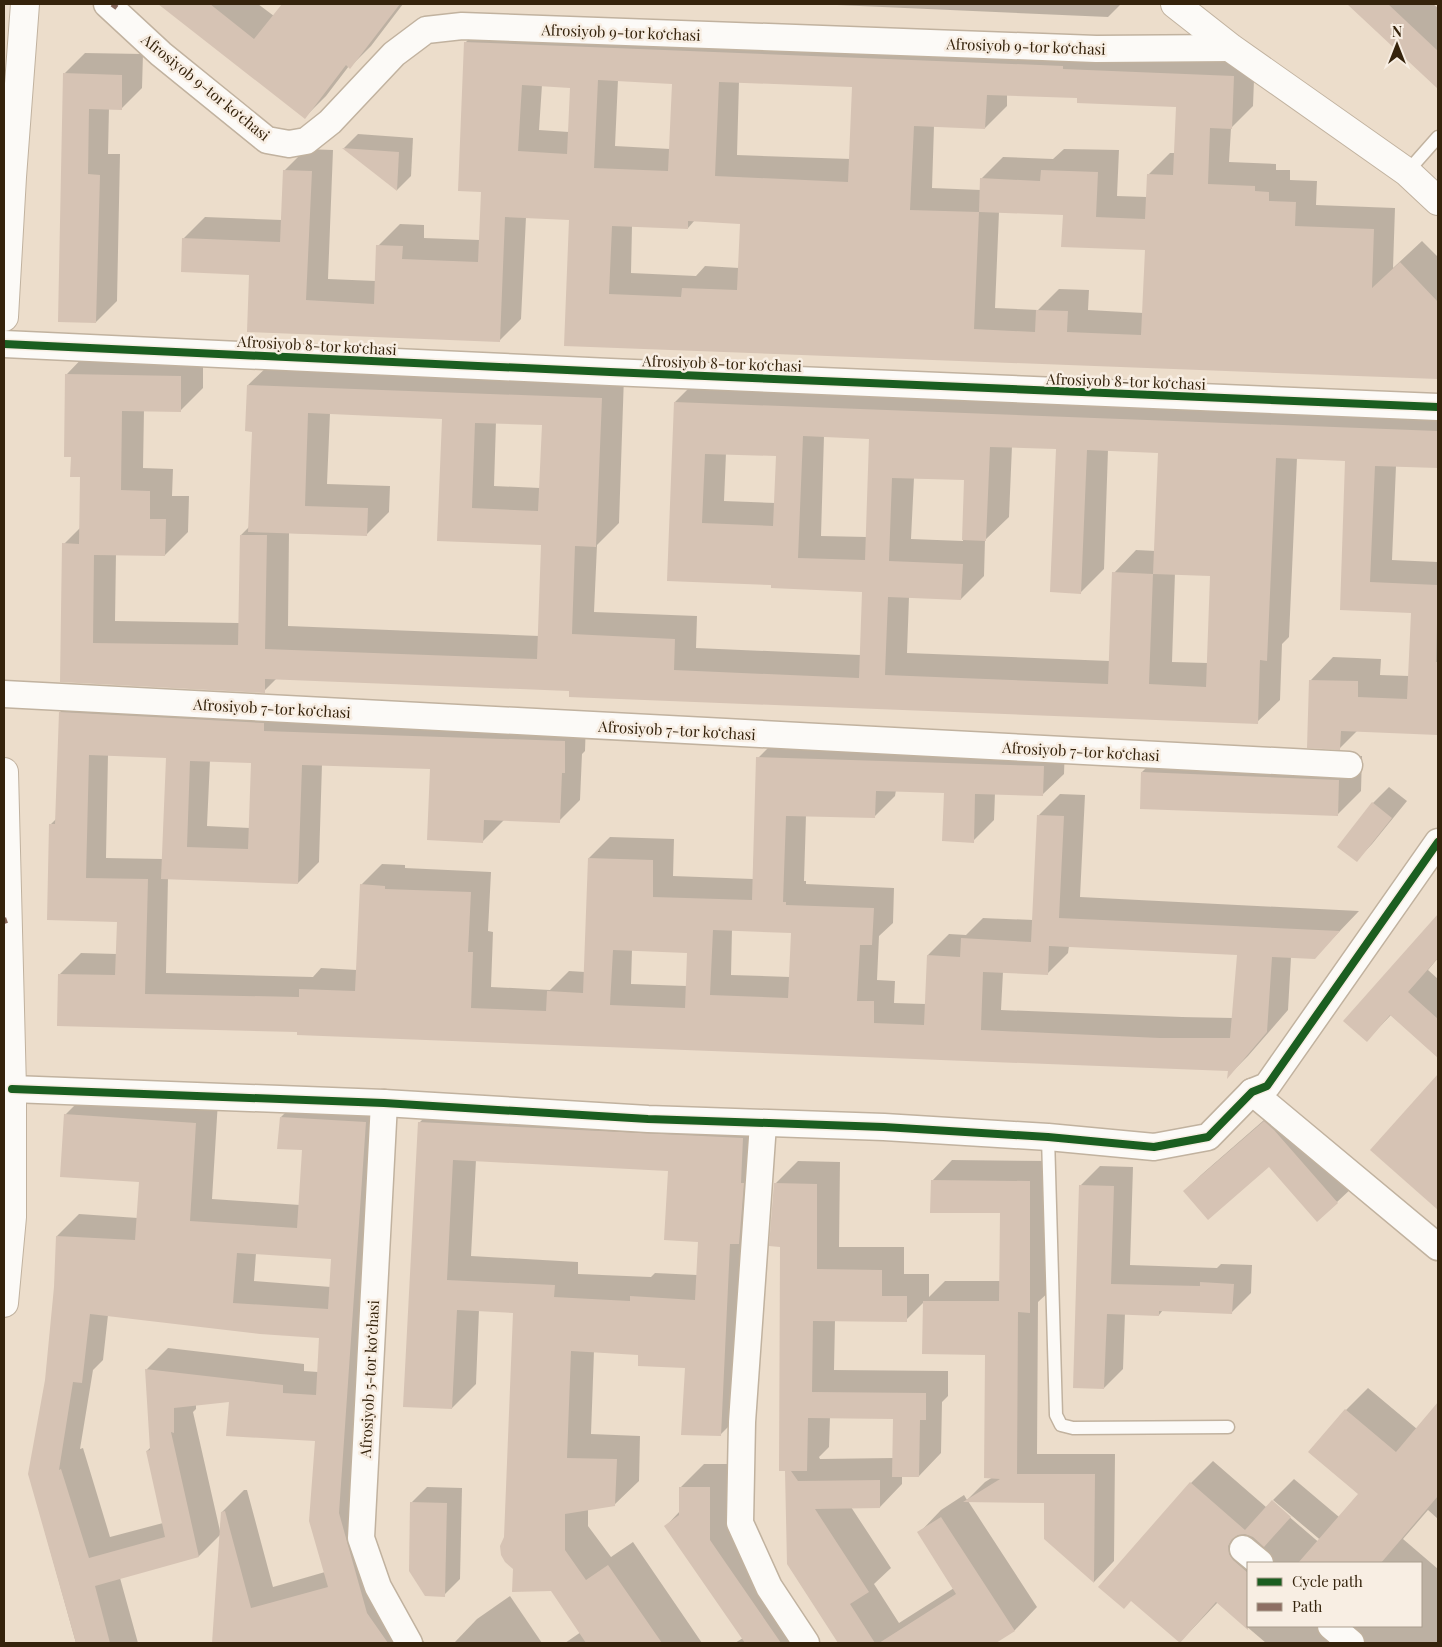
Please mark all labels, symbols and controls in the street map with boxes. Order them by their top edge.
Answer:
street label: Afrosiyob 9-tor koʻchasi [540,19,702,45]
north arrow [1372,20,1422,70]
text: N [1392,22,1402,41]
street label: Afrosiyob 9-tor koʻchasi [137,28,275,145]
street label: Afrosiyob 9-tor koʻchasi [945,33,1107,59]
street label: Afrosiyob 8-tor koʻchasi [236,331,398,359]
street label: Afrosiyob 8-tor koʻchasi [641,350,803,376]
street label: Afrosiyob 8-tor koʻchasi [1045,368,1207,394]
street label: Afrosiyob 7-tor koʻchasi [192,694,352,722]
street label: Afrosiyob 7-tor koʻchasi [597,716,757,744]
street label: Afrosiyob 7-tor koʻchasi [1001,737,1161,765]
street label: Afrosiyob 5-tor koʻchasi [355,1299,383,1459]
legend [1247,1562,1422,1627]
text: Cycle path [1292,1571,1363,1591]
text: Path [1292,1596,1322,1616]

